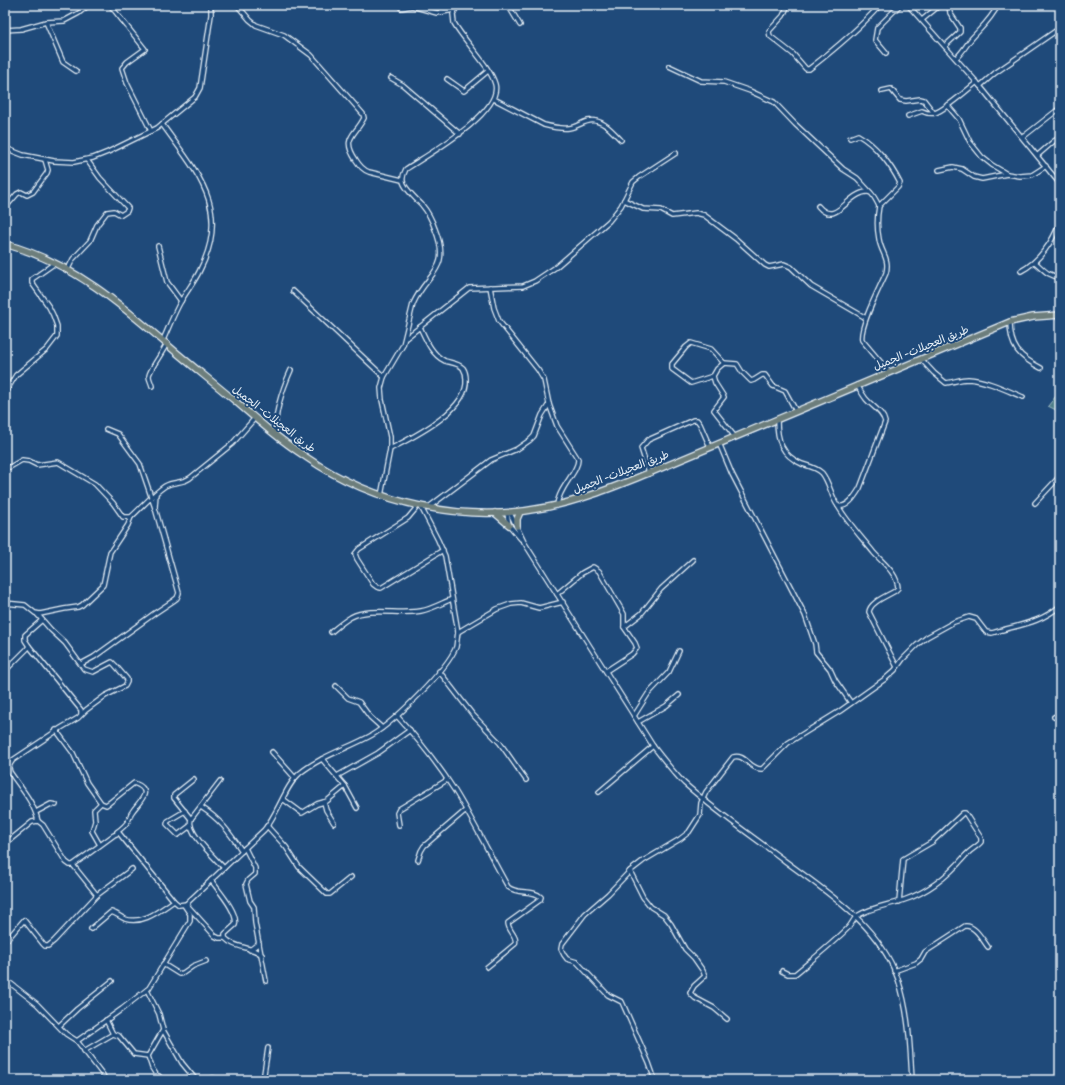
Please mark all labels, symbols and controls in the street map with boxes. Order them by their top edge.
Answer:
street label: طريق العجيلات- الجميل [871,323,971,373]
street label: طريق العجيلات- الجميل [230,382,318,456]
street label: طريق العجيلات- الجميل [571,448,671,496]

